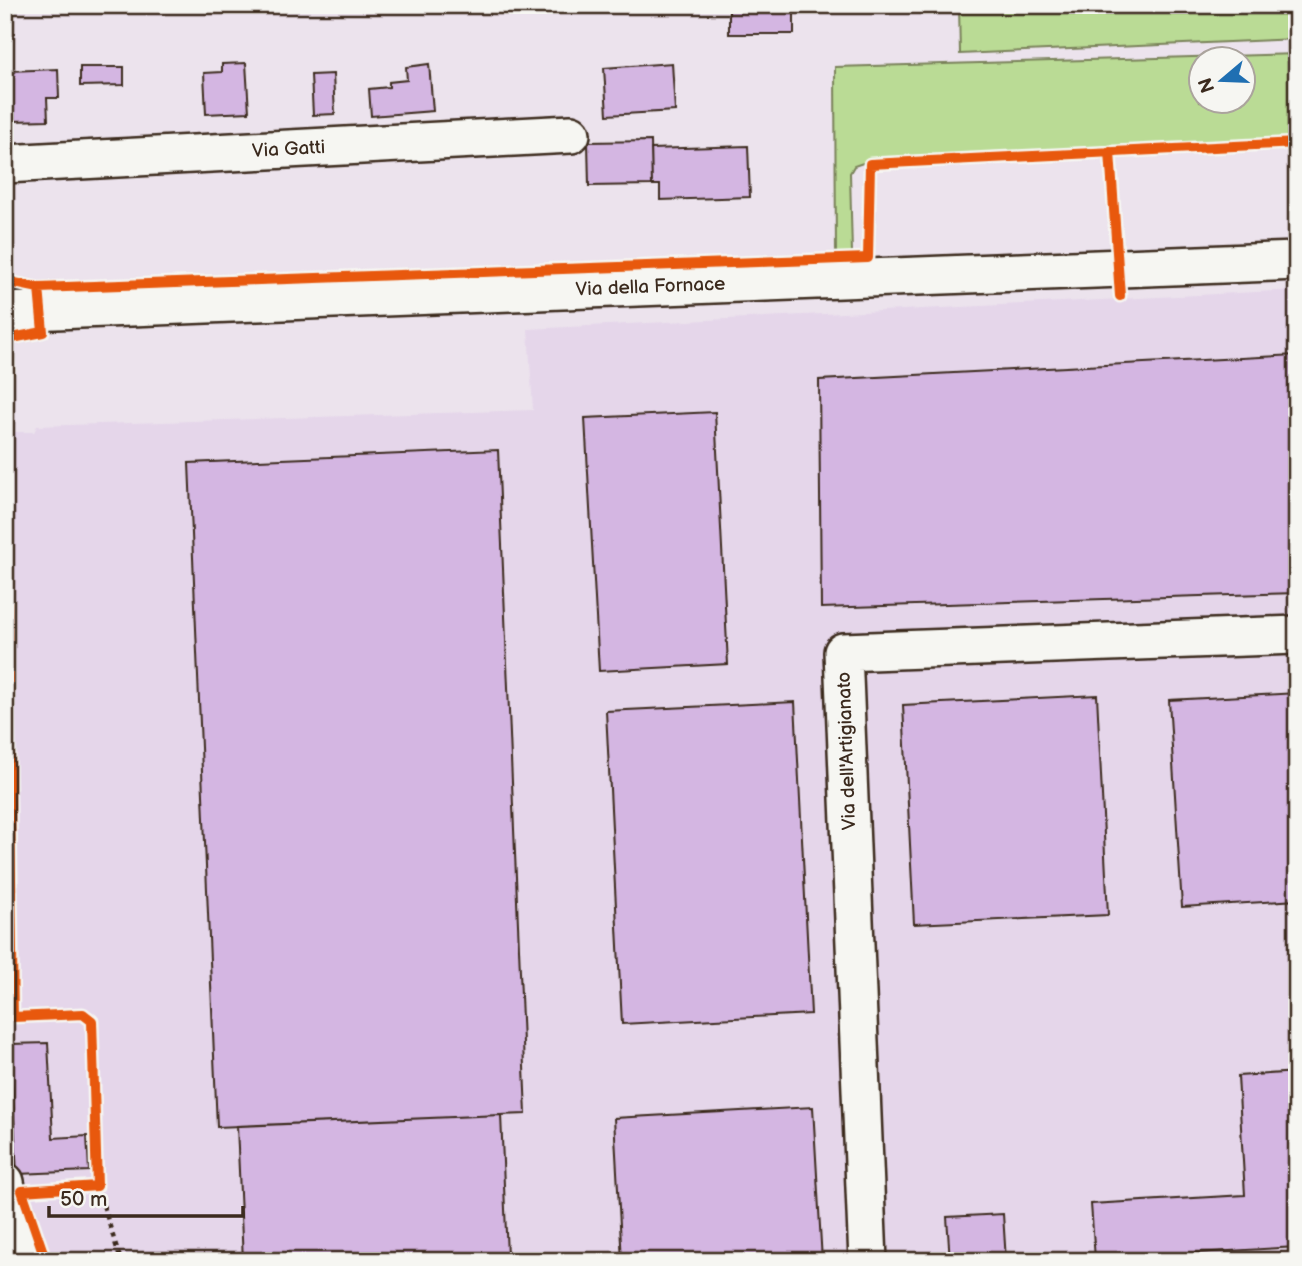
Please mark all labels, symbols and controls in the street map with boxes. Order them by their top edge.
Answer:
north arrow [1186,46,1256,116]
text: N [1194,75,1221,96]
street label: Via Gatti [251,136,326,162]
street label: Via della Fornace [575,272,726,301]
street label: Via dell'Artigianato [833,671,861,831]
scale bar [49,1175,243,1219]
text: 50 m [60,1187,107,1212]

